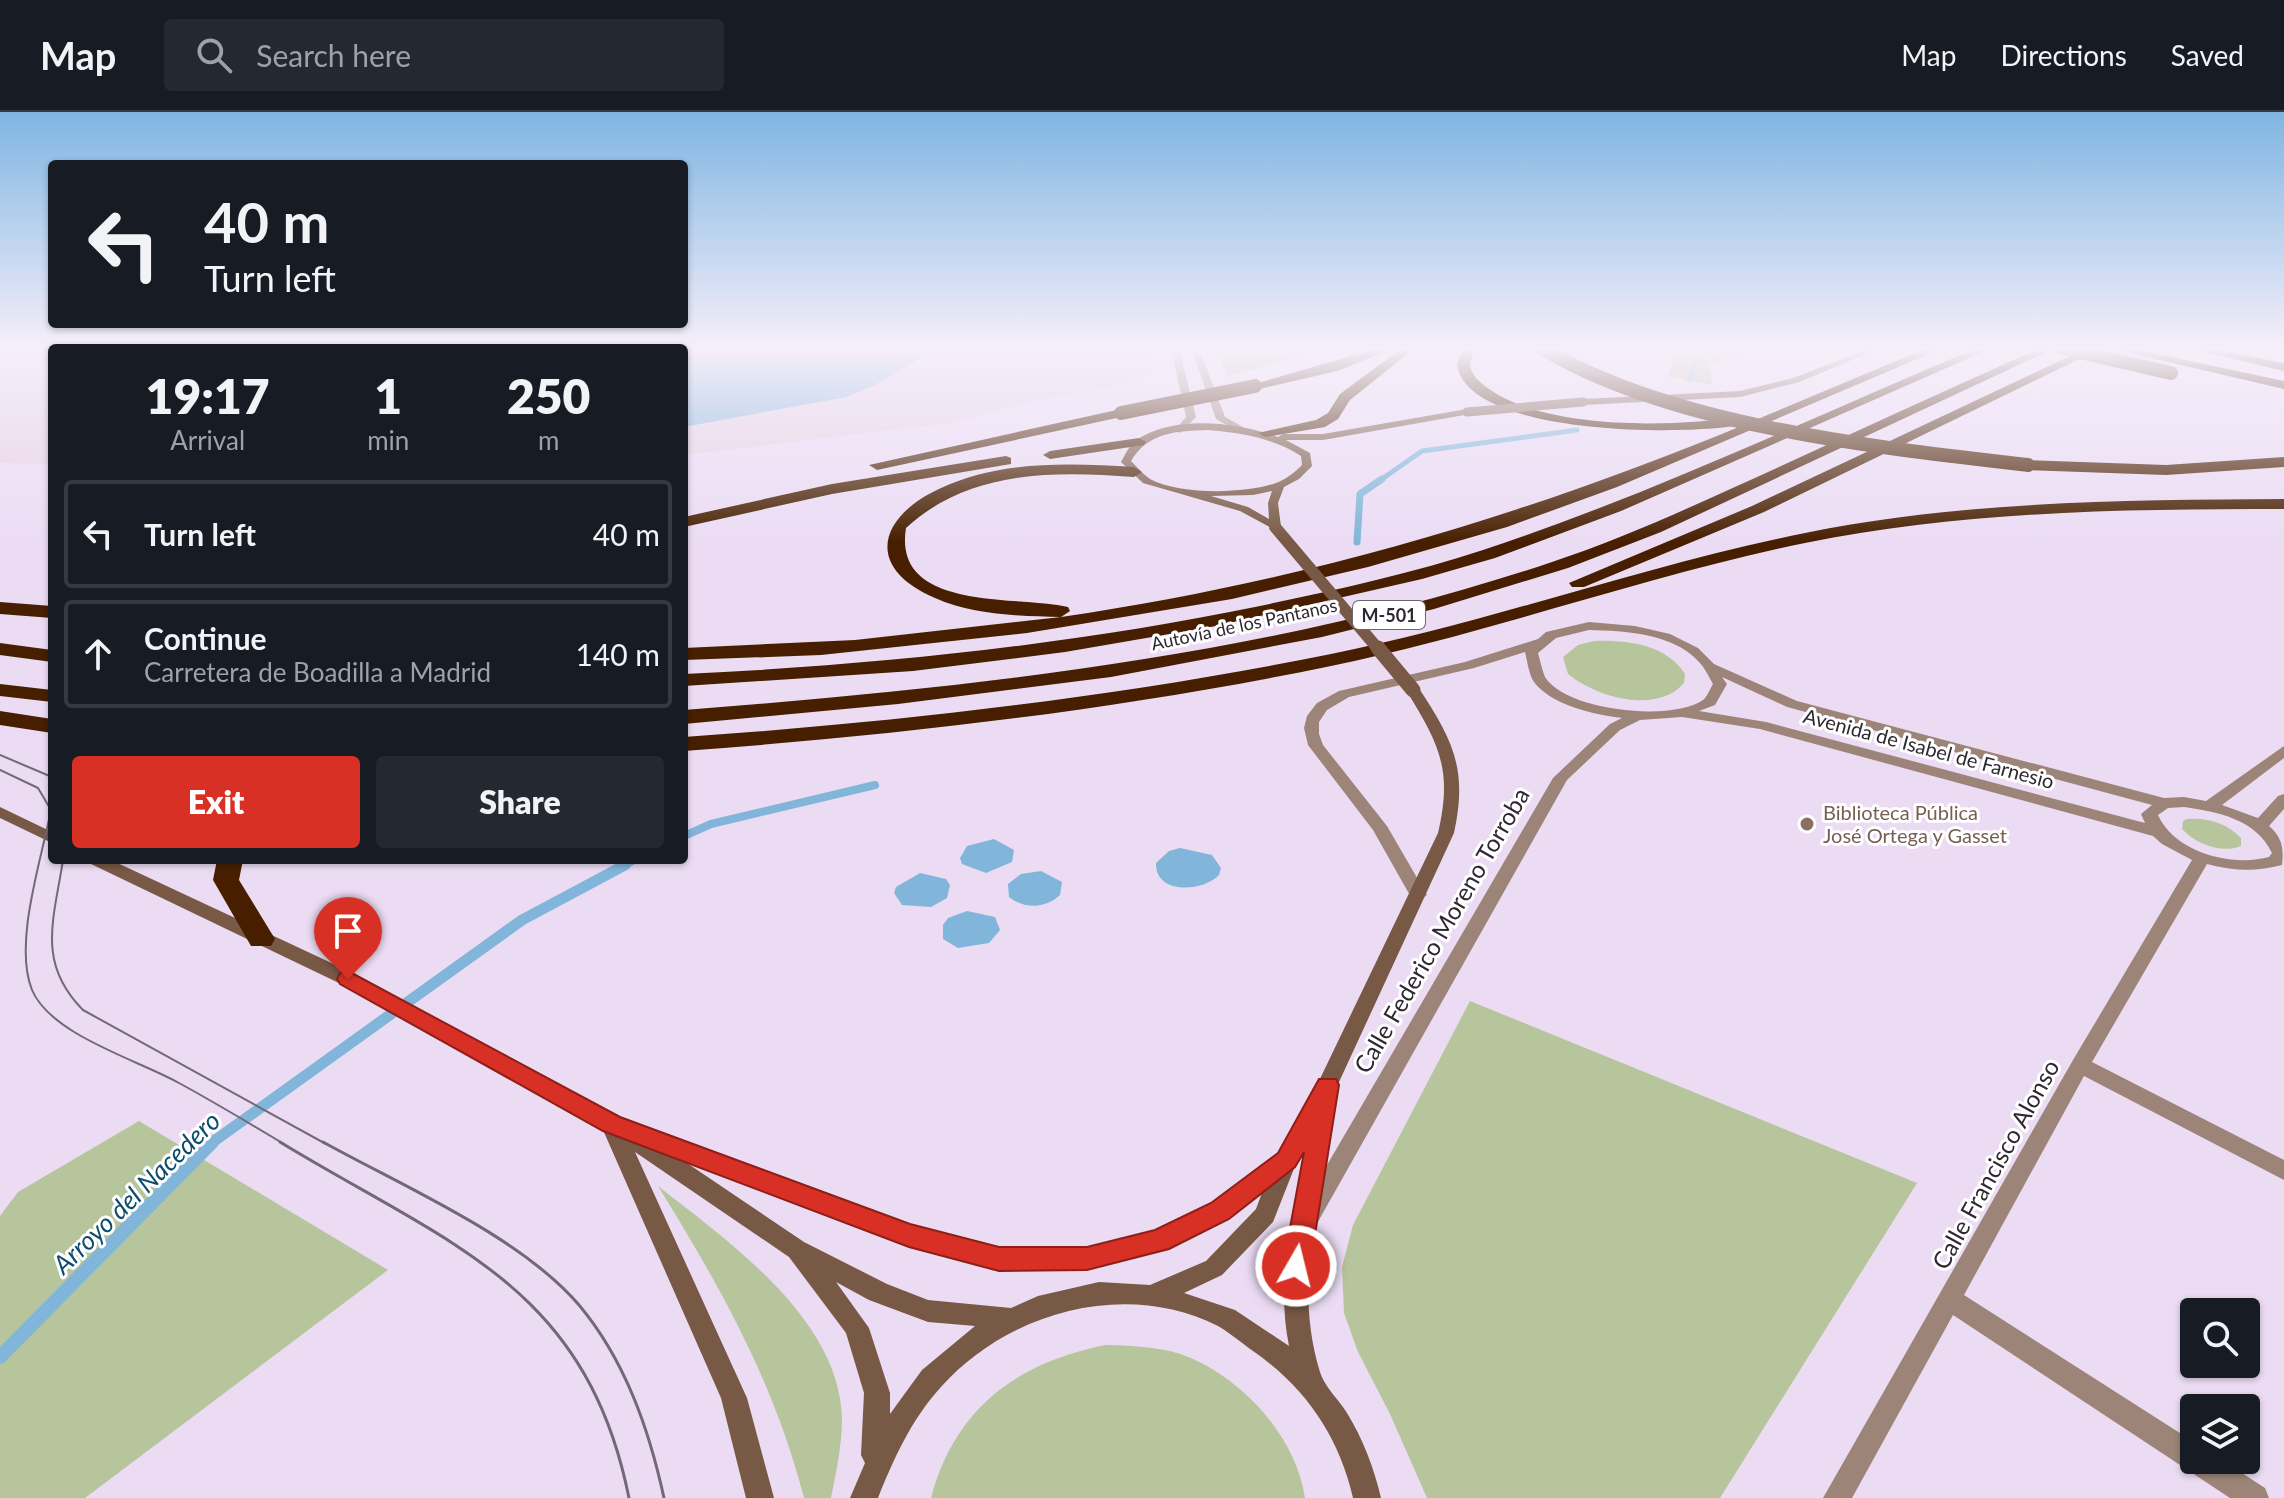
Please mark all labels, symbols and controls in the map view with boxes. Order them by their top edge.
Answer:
search box [164,19,724,91]
text: Map [40,32,116,78]
icon: search [192,33,236,77]
text: Search here [256,37,411,73]
text: Map [1901,38,1956,72]
text: Directions [2000,38,2127,72]
text: Saved [2171,38,2244,72]
text: 40 m [204,188,329,255]
icon: left [72,192,176,296]
text: Turn left [204,256,336,300]
text: 19:17 [146,367,270,424]
text: 1 [374,367,402,424]
text: 250 [507,367,590,424]
text: Arrival [170,424,245,456]
text: min [367,424,409,456]
text: m [538,424,559,456]
icon: left [76,512,120,556]
text: Turn left [144,516,256,552]
text: 40 m [593,516,660,552]
street label: Autovía de los Pantanos [1149,594,1339,654]
road number: M-501 [1353,601,1425,629]
text: Continue [144,620,267,656]
icon: ahead [76,632,120,676]
text: 140 m [575,636,660,672]
text: Carretera de Boadilla a Madrid [144,656,491,688]
street label: Avenida de Isabel de Farnesio [1801,703,2057,793]
button: Exit [72,756,360,848]
button: Share [376,756,664,848]
street label: Calle Federico Moreno Torroba [1347,782,1535,1078]
place label: Biblioteca Pública José Ortega y Gasset [1823,800,2007,847]
marker: Biblioteca Pública José Ortega y Gasset [1798,815,1816,833]
pin [314,897,382,979]
icon: arrive [326,909,370,953]
street label: Calle Francisco Alonso [1925,1054,2065,1274]
water label: Arroyo del Nacedero [45,1104,226,1281]
position arrow [1254,1224,1338,1308]
map controls [2180,1298,2260,1474]
button: search [2180,1298,2260,1378]
button: layers [2180,1394,2260,1474]

